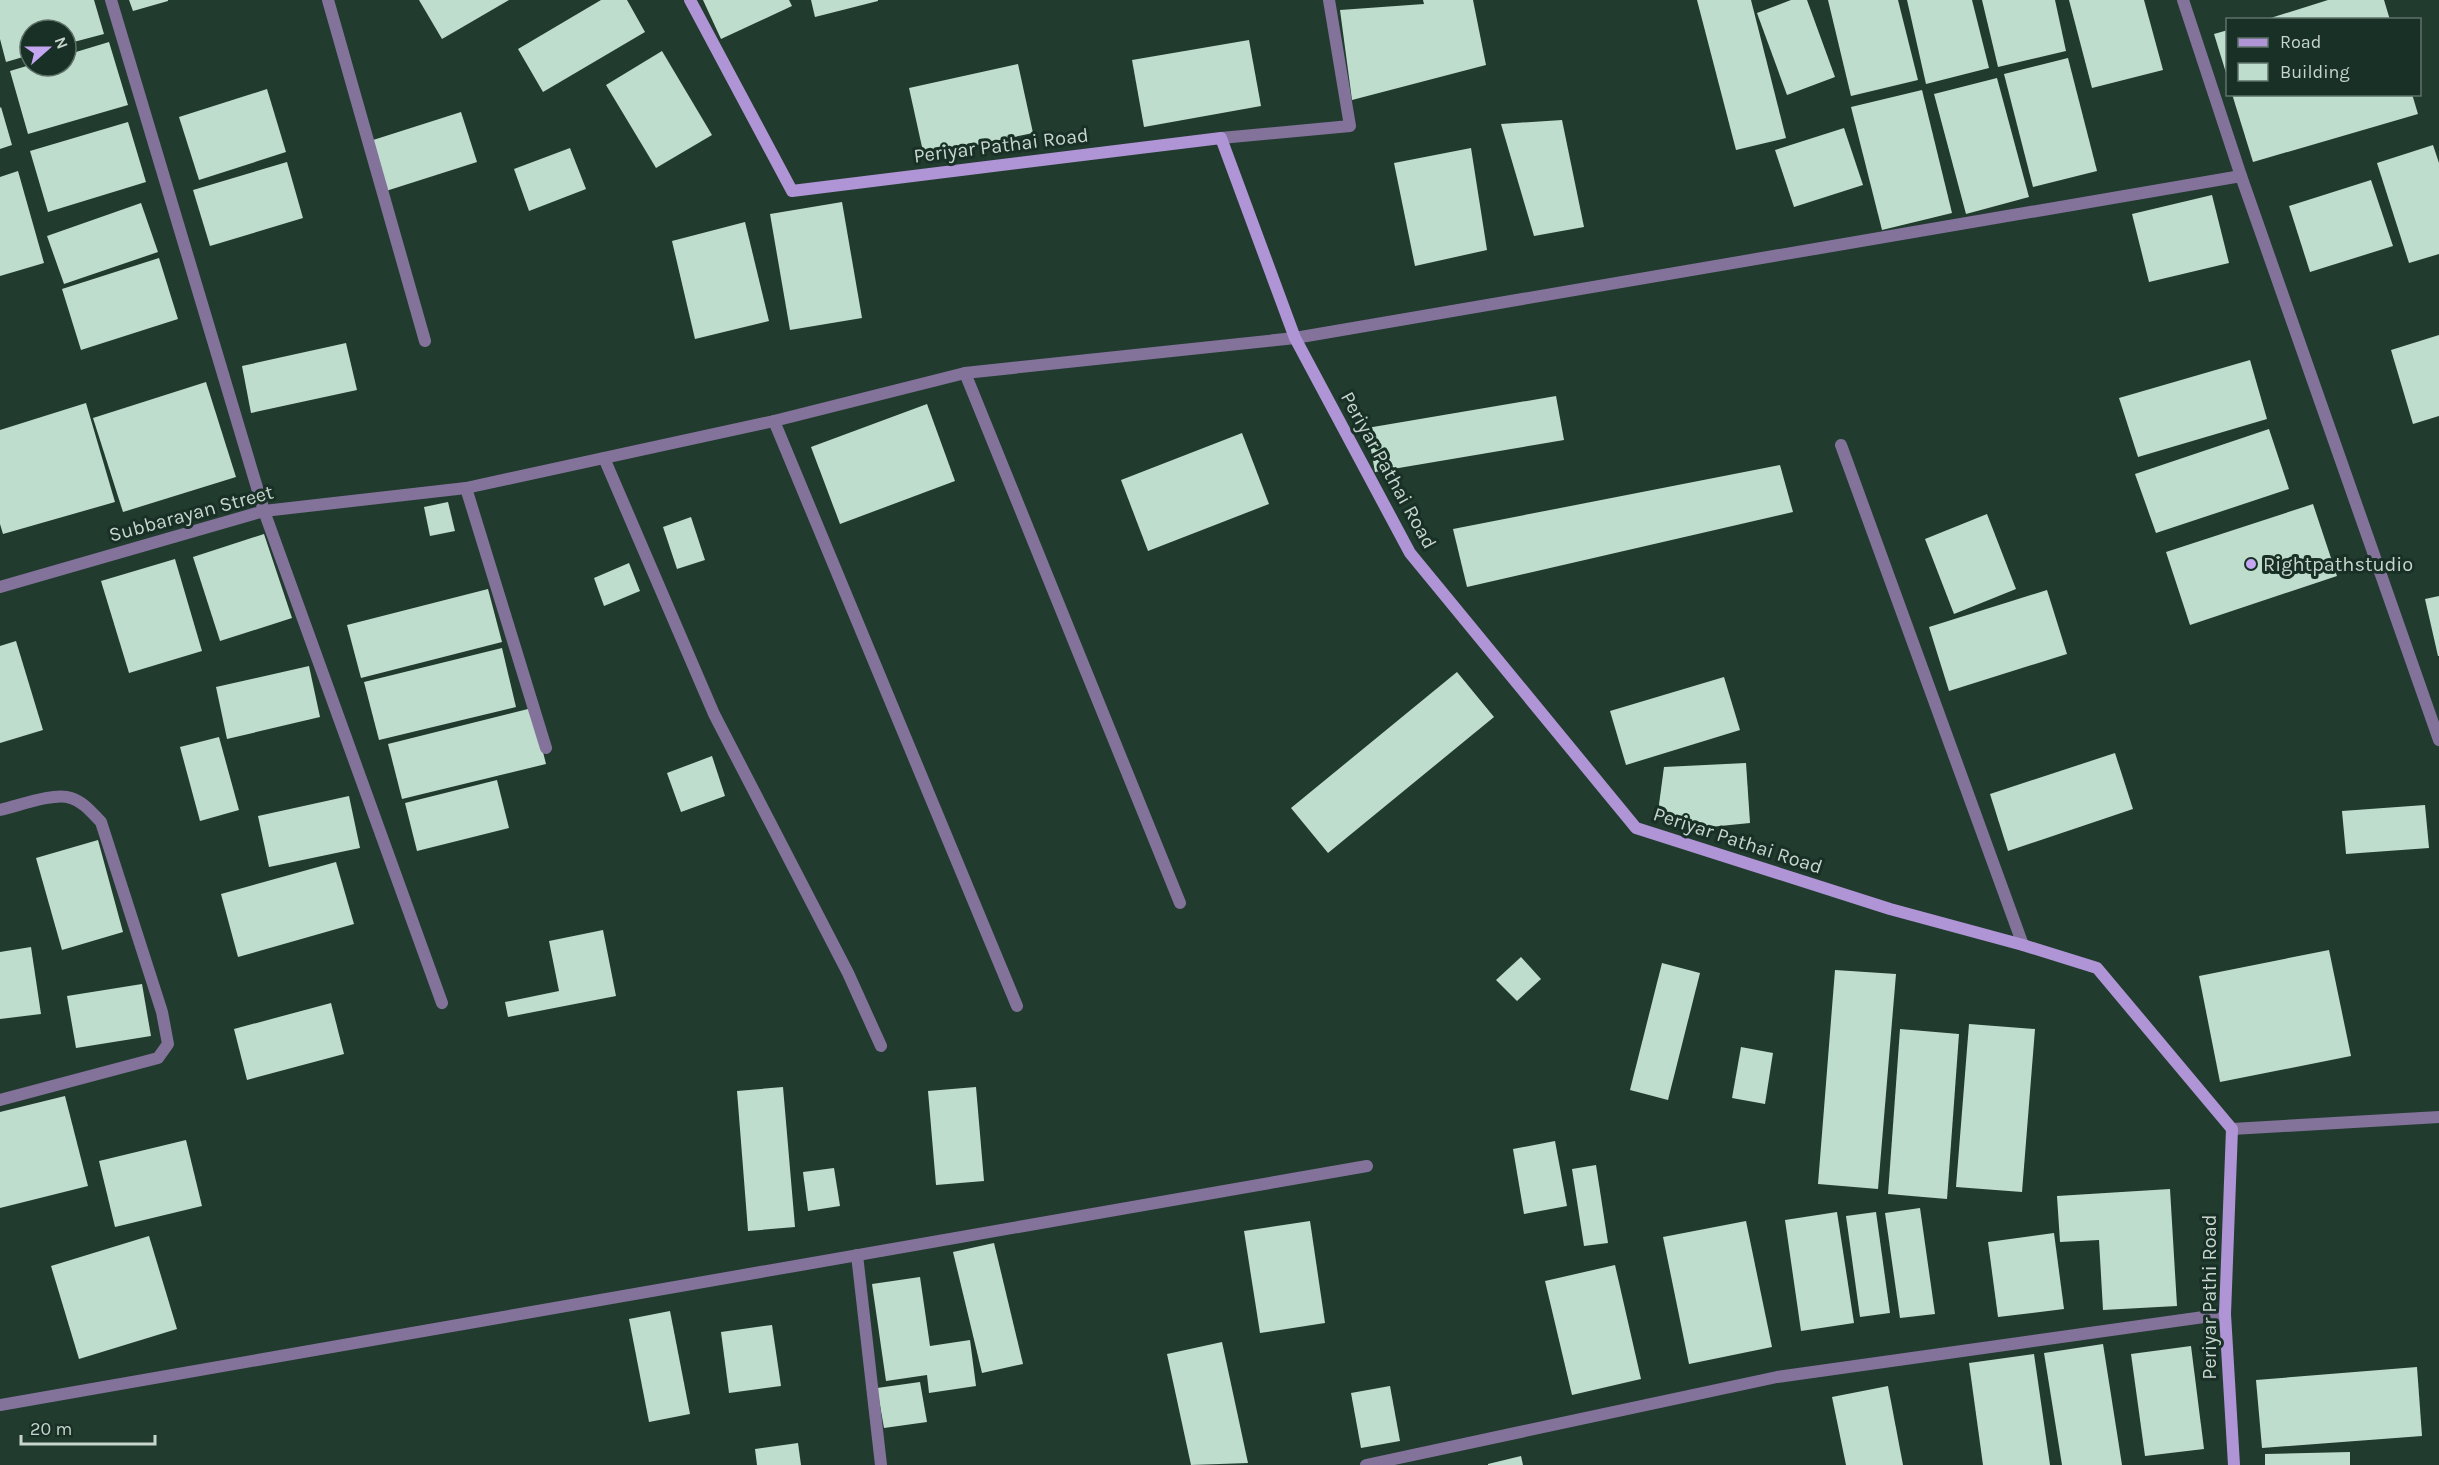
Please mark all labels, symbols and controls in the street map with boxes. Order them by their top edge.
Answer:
north arrow [18,18,78,78]
legend [2226,18,2421,96]
text: Road [2280,31,2321,53]
text: N [51,34,72,52]
text: Building [2280,61,2350,83]
street label: Periyar Pathai Road [912,123,1090,168]
street label: Periyar Pathai Road [1336,388,1441,553]
street label: Subbarayan Street [106,480,276,546]
place label: Rightpathstudio [2263,553,2413,576]
marker: Rightpathstudio [2244,557,2258,571]
street label: Periyar Pathai Road [1650,802,1825,879]
street label: Periyar Pathi Road [2198,1214,2221,1380]
scale bar [21,1408,154,1446]
text: 20 m [30,1418,72,1440]

